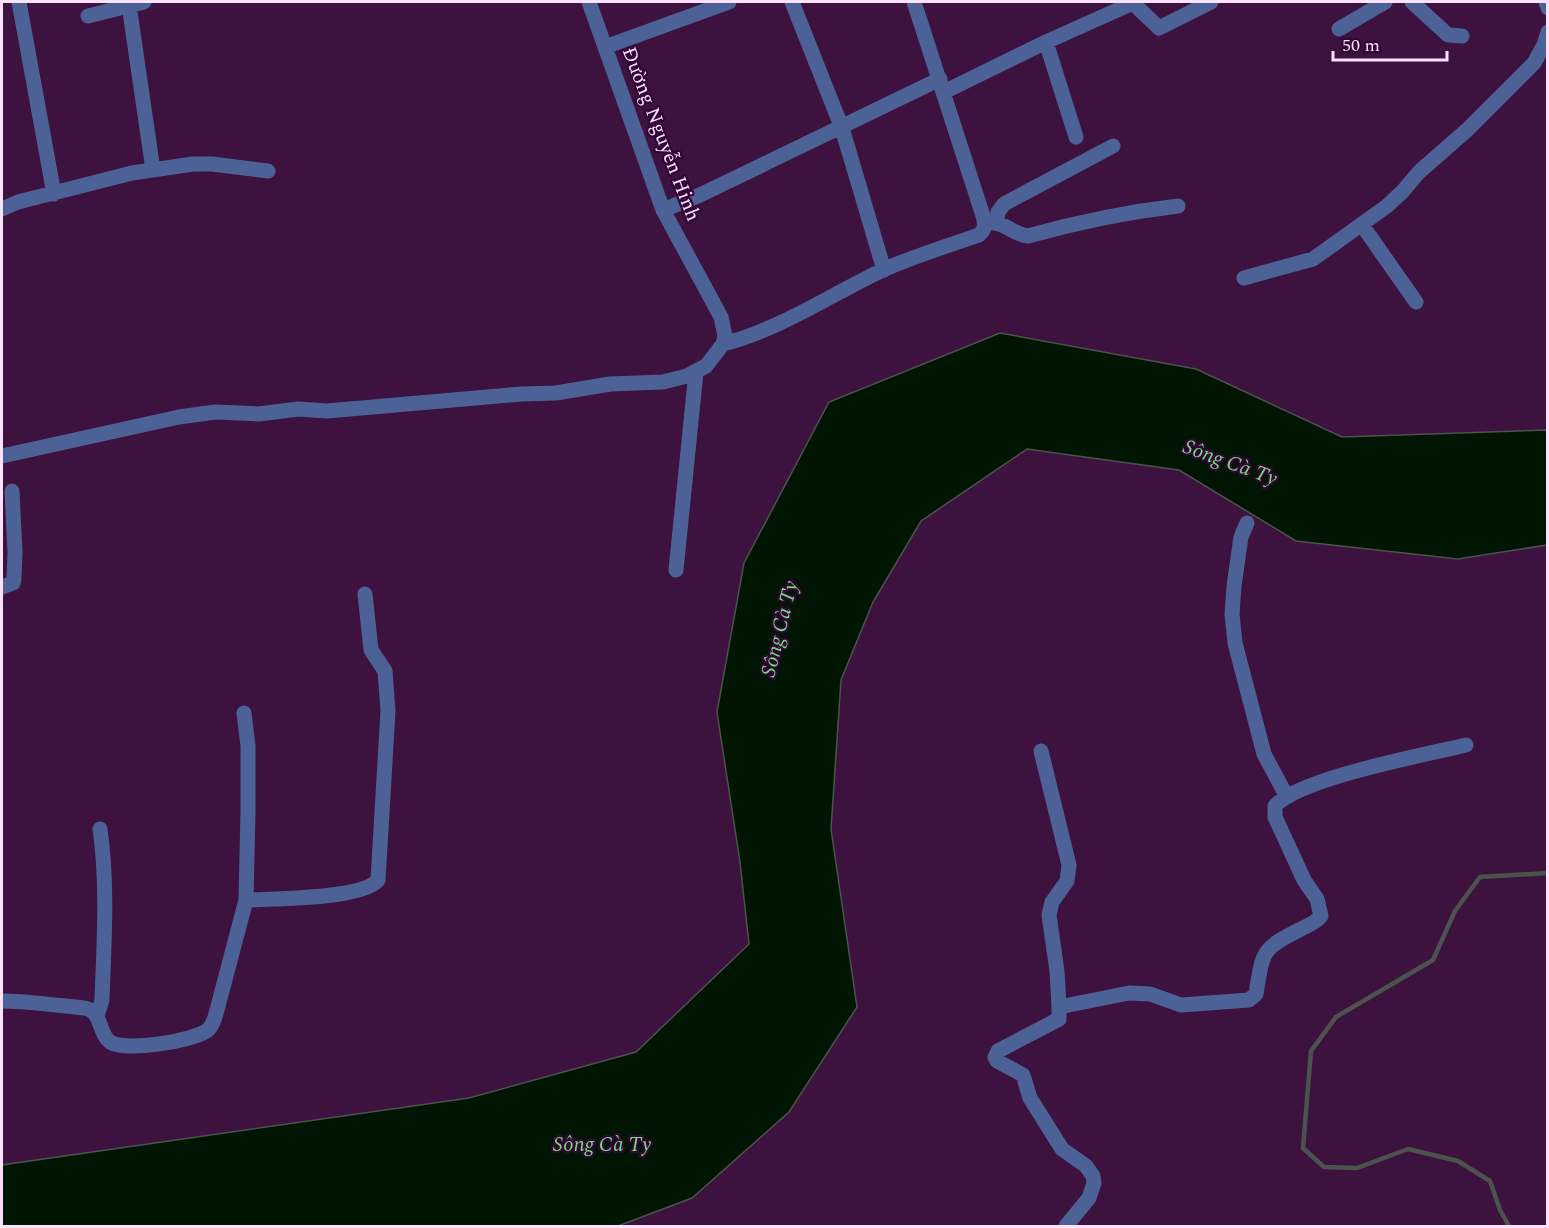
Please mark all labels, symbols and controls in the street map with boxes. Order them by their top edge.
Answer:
scale bar [1333,24,1447,62]
text: 50 m [1342,32,1380,59]
street label: Đường Nguyễn Hinh [614,42,708,226]
water label: Sông Cà Ty [1178,431,1282,495]
water label: Sông Cà Ty [753,577,808,680]
water label: Sông Cà Ty [553,1129,652,1161]

